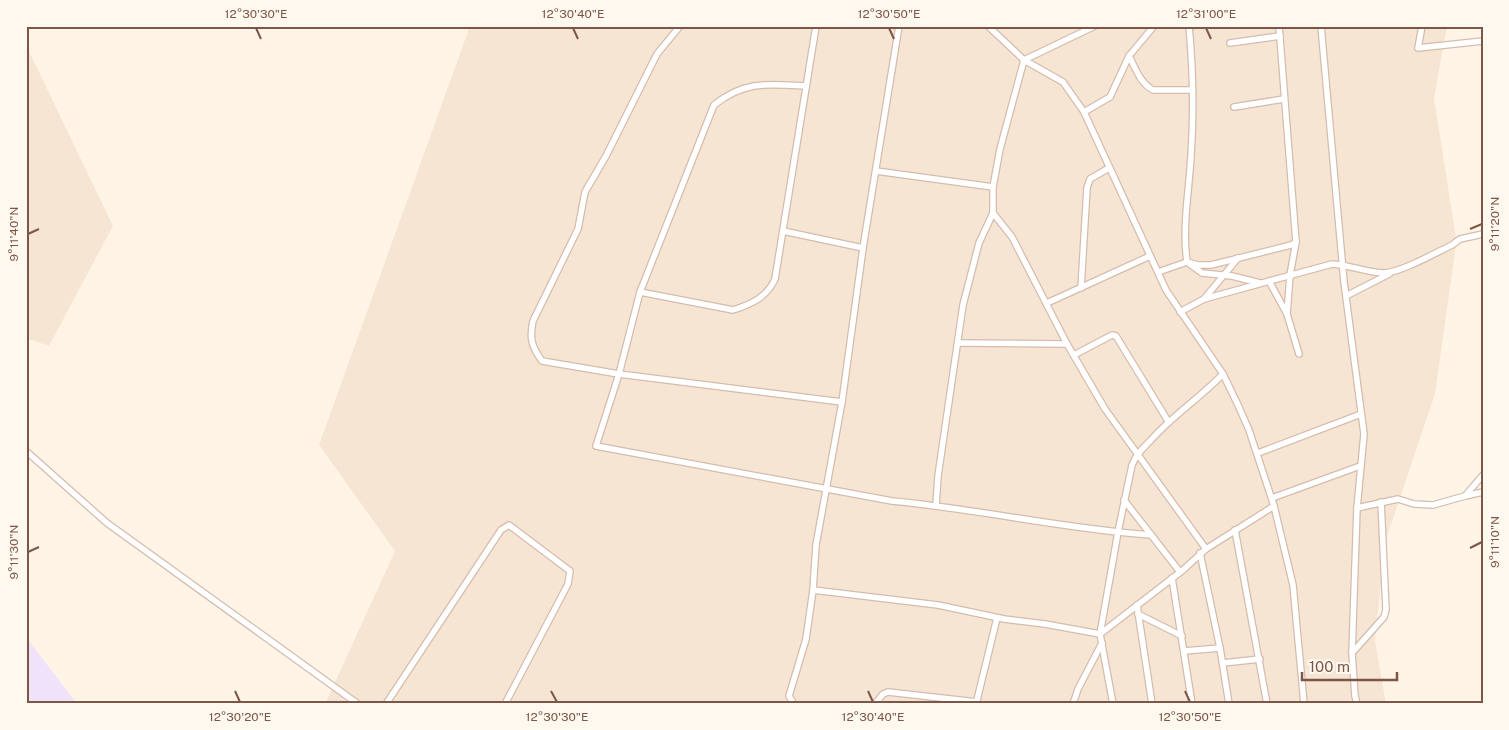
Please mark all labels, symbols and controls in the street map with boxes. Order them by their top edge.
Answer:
text: 12°30'30"E [225,7,287,21]
text: 12°30'40"E [542,7,604,21]
text: 12°30'50"E [858,7,920,21]
text: 12°31'00"E [1176,7,1236,21]
text: 9°11'20"N [1488,197,1502,251]
text: 9°11'40"N [7,207,21,261]
text: 9°11'10"N [1488,516,1502,568]
text: 9°11'30"N [7,525,21,579]
scale bar [1302,650,1396,682]
text: 100 m [1309,658,1350,675]
text: 12°30'20"E [209,710,271,724]
text: 12°30'30"E [526,710,588,724]
text: 12°30'40"E [842,710,904,724]
text: 12°30'50"E [1159,710,1221,724]

